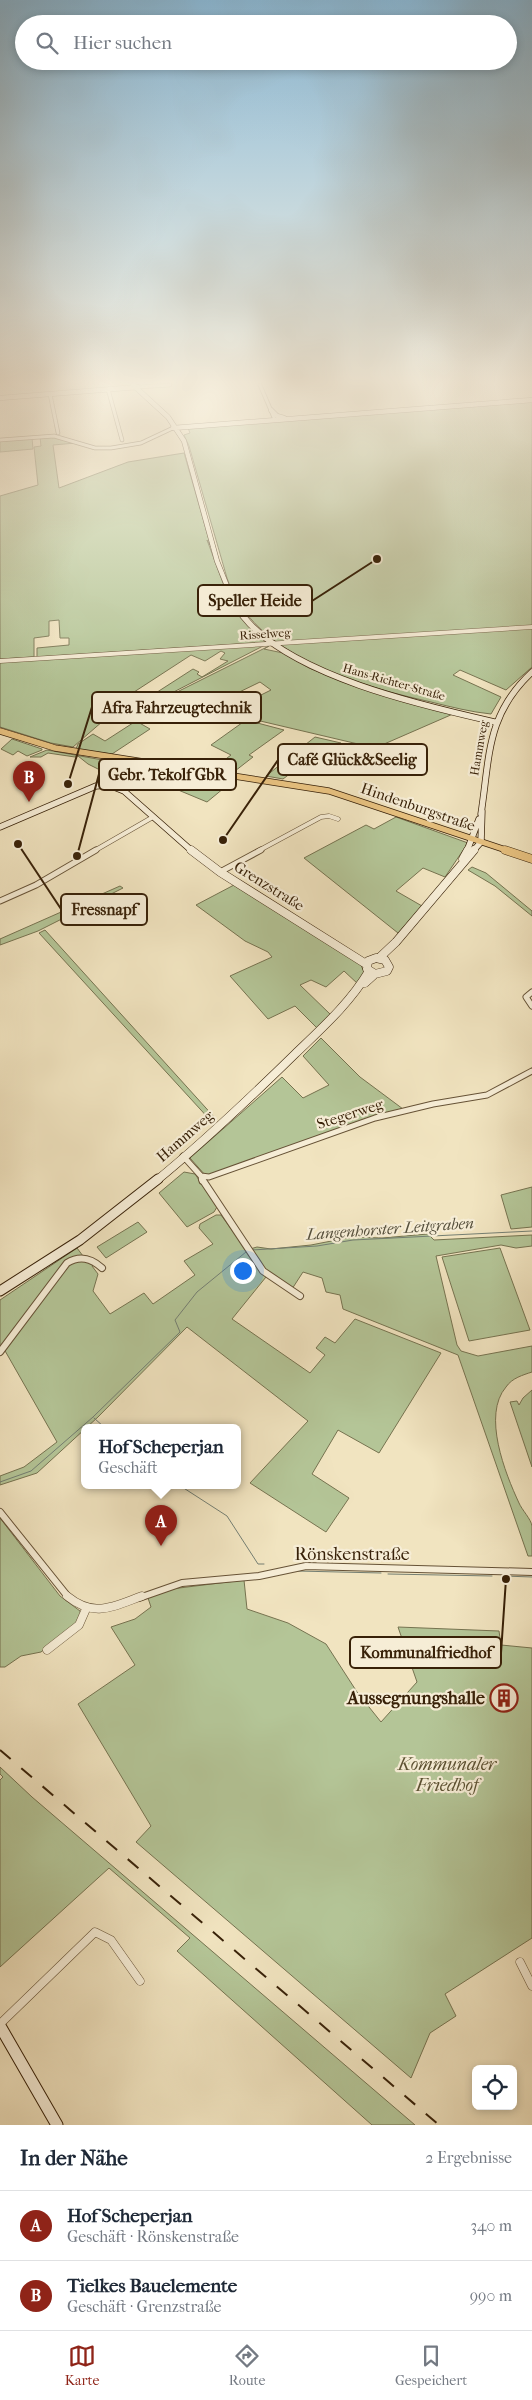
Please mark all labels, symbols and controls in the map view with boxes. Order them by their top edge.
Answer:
search box [15,15,517,70]
icon: search [33,29,61,57]
text: Hier suchen [73,32,172,54]
callout: Speller Heide [198,585,312,616]
text: Speller Heide [208,591,302,611]
street label: Risselweg [239,625,292,643]
street label: Hans-Richter-Straße [341,661,447,703]
callout: Afra Fahrzeugtechnik [92,692,261,723]
text: Afra Fahrzeugtechnik [101,698,253,718]
street label: Hammweg [467,719,491,777]
callout: Café Glück&Seelig [278,744,427,775]
text: Café Glück&Seelig [287,750,417,770]
callout: Gebr. Tekolf GbR [99,759,236,790]
pin: B [13,761,45,802]
text: Gebr. Tekolf GbR [108,765,227,784]
street label: Hindenburgstraße [359,779,478,835]
street label: Grenzstraße [231,857,308,915]
callout: Fressnapf [61,894,147,925]
text: Fressnapf [70,900,141,920]
street label: Stegerweg [315,1095,386,1133]
street label: Hammweg [153,1106,218,1166]
water label: Langenhorster Leitgraben [305,1213,474,1244]
your location [230,1258,256,1284]
popup [81,1424,241,1489]
text: Hof Scheperjan [98,1436,224,1458]
text: Geschäft [98,1458,158,1477]
pin: A [145,1505,177,1546]
street label: Rönskenstraße [294,1544,410,1565]
callout: Kommunalfriedhof [350,1637,501,1668]
text: Kommunalfriedhof [360,1643,495,1662]
building icon: Aussegnungshalle [489,1683,519,1713]
place label: Aussegnungshalle [346,1688,485,1709]
park label: Kommunaler Friedhof [396,1754,498,1796]
map controls [472,2065,517,2110]
button: locate [472,2065,517,2110]
text: In der Nähe [20,2146,128,2170]
text: 2 Ergebnisse [425,2148,512,2167]
text: Hof Scheperjan [67,2205,193,2227]
text: A [31,2216,41,2235]
text: 340 m [470,2216,512,2235]
text: Geschäft · Rönskenstraße [67,2227,239,2246]
text: Tielkes Bauelemente [67,2275,237,2297]
text: B [31,2286,41,2305]
text: 990 m [470,2286,512,2305]
text: Geschäft · Grenzstraße [67,2297,221,2316]
tab: Karte [65,2342,99,2389]
tab: Route [229,2342,266,2389]
tab: Gespeichert [395,2342,467,2389]

